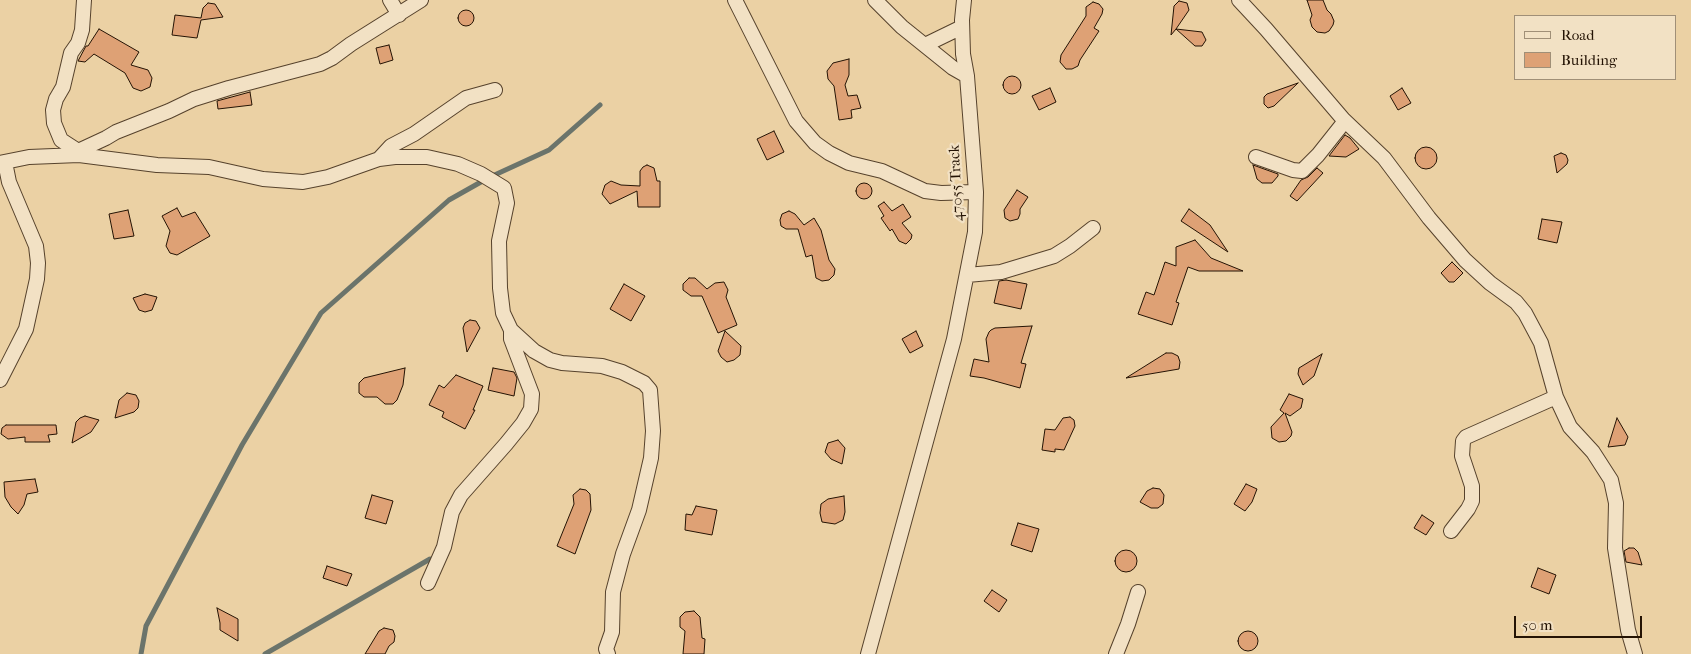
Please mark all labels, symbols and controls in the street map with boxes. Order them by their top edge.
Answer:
legend [1514,15,1676,80]
text: Road [1561,26,1594,44]
text: Building [1561,51,1617,69]
street label: 47055 Track [946,144,968,222]
scale bar [1516,606,1644,638]
text: 50 m [1522,616,1552,634]

